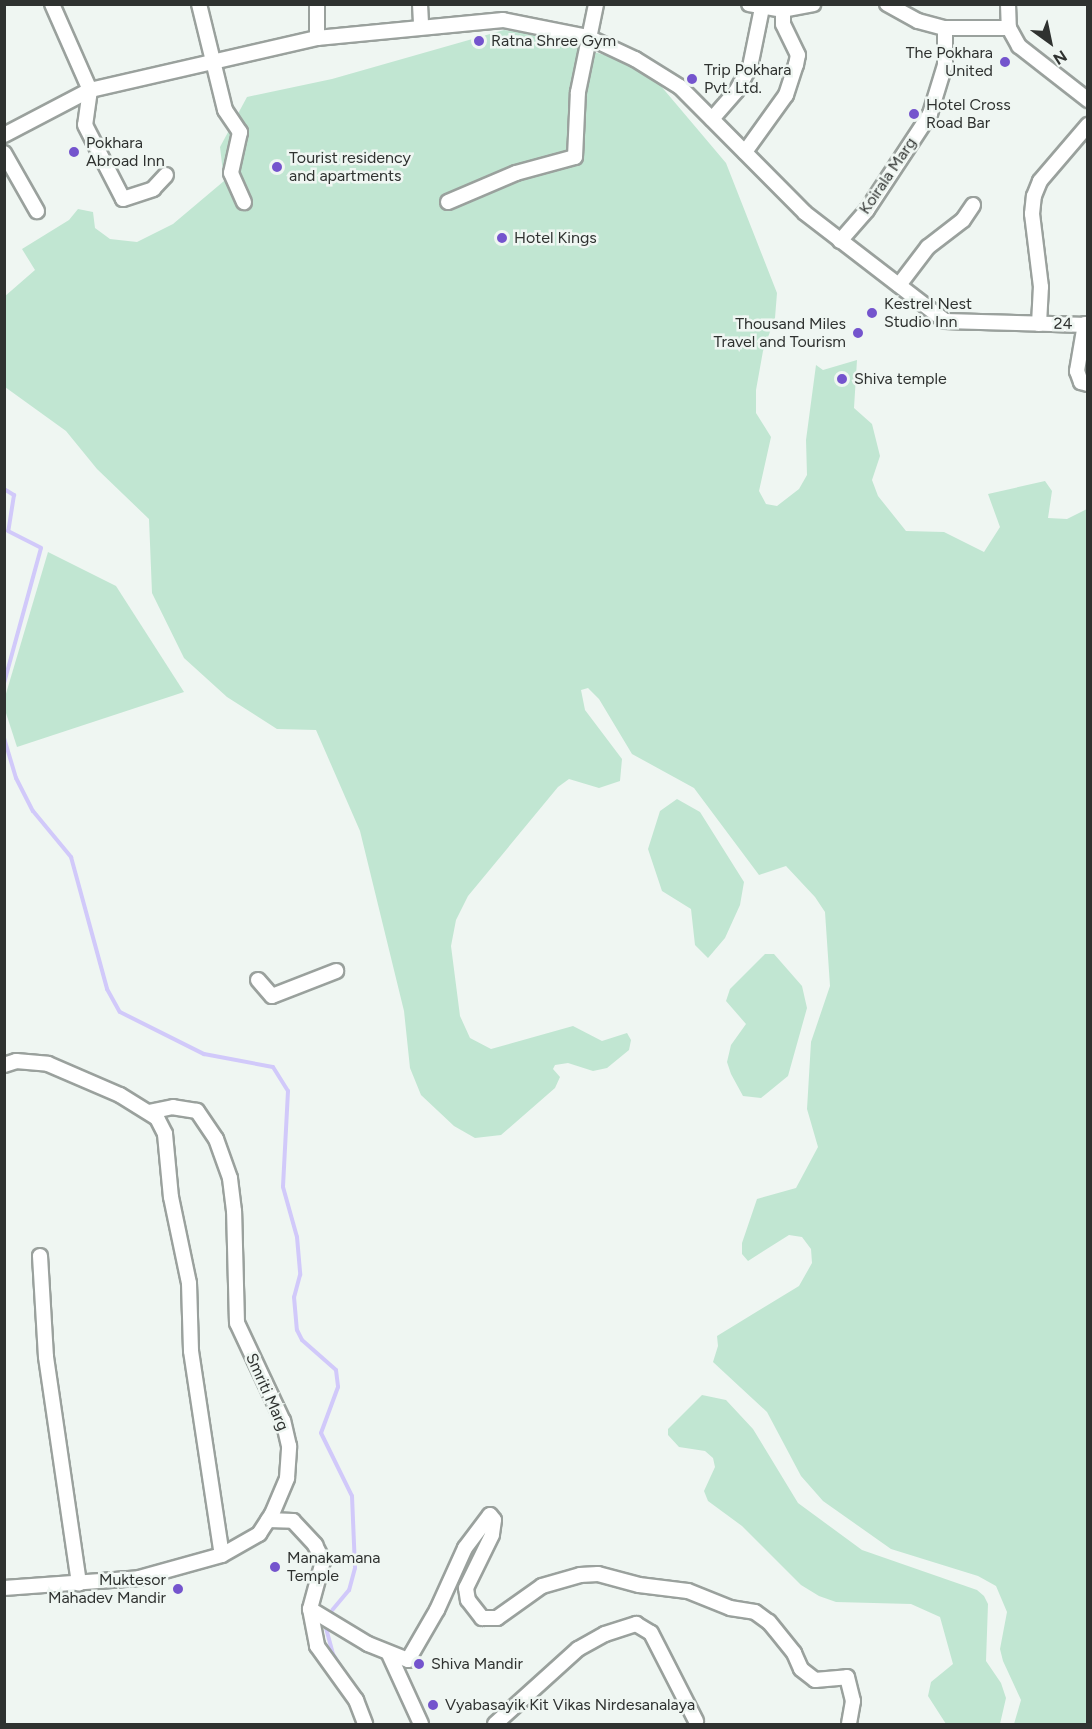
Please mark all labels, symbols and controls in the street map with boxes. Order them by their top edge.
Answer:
north arrow [1020,12,1080,72]
place label: Ratna Shree Gym [491,31,616,51]
marker: Ratna Shree Gym [472,34,486,48]
place label: The Pokhara United [906,43,993,81]
text: N [1050,46,1070,69]
marker: The Pokhara United [998,55,1012,69]
place label: Trip Pokhara Pvt. Ltd. [704,60,791,98]
marker: Trip Pokhara Pvt. Ltd. [685,72,699,86]
place label: Hotel Cross Road Bar [926,95,1011,133]
marker: Hotel Cross Road Bar [907,107,921,121]
place label: Pokhara Abroad Inn [86,133,165,171]
street label: Koirala Marg [855,134,921,218]
marker: Pokhara Abroad Inn [67,145,81,159]
place label: Tourist residency and apartments [289,148,411,186]
marker: Tourist residency and apartments [270,160,284,174]
place label: Hotel Kings [514,228,597,248]
marker: Hotel Kings [495,231,509,245]
place label: Kestrel Nest Studio Inn [884,294,972,332]
marker: Kestrel Nest Studio Inn [865,306,879,320]
place label: Thousand Miles Travel and Tourism [713,314,846,352]
street label: 24 [1053,314,1073,334]
marker: Thousand Miles Travel and Tourism [851,326,865,340]
place label: Shiva temple [854,369,947,389]
marker: Shiva temple [835,372,849,386]
street label: Smriti Marg [241,1350,293,1434]
place label: Manakamana Temple [287,1548,380,1586]
marker: Manakamana Temple [268,1560,282,1574]
place label: Muktesor Mahadev Mandir [48,1570,166,1608]
marker: Muktesor Mahadev Mandir [171,1582,185,1596]
place label: Shiva Mandir [431,1654,523,1674]
marker: Shiva Mandir [412,1657,426,1671]
place label: Vyabasayik Kit Vikas Nirdesanalaya [445,1695,695,1715]
marker: Vyabasayik Kit Vikas Nirdesanalaya [426,1698,440,1712]

